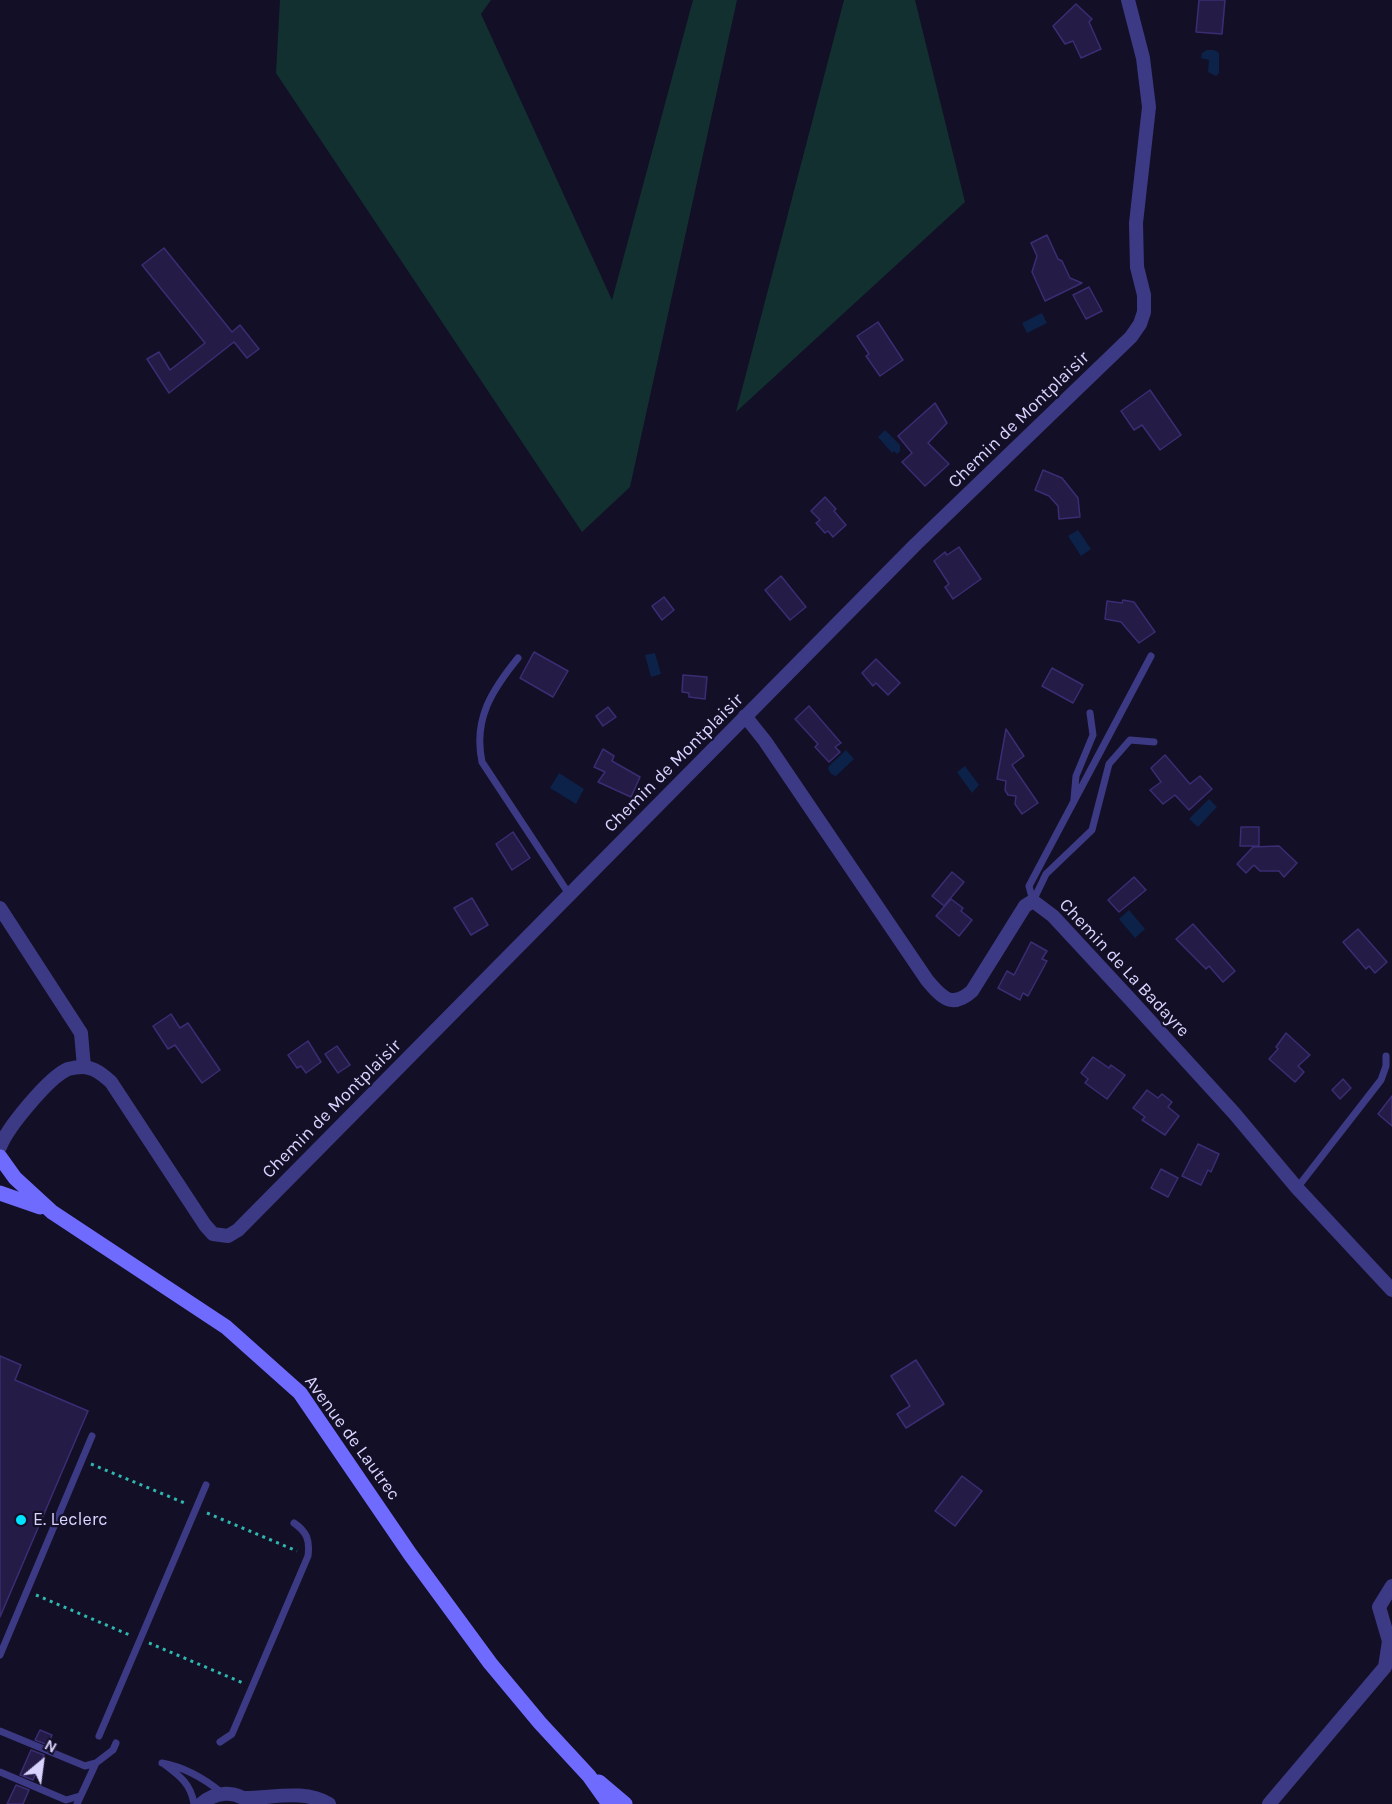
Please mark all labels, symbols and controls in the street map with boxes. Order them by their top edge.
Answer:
street label: Chemin de Montplaisir [944,347,1094,493]
street label: Chemin de Montplaisir [600,689,748,837]
street label: Chemin de La Badayre [1054,894,1194,1042]
street label: Chemin de Montplaisir [258,1035,406,1183]
street label: Avenue de Lautrec [300,1371,404,1505]
place label: E. Leclerc [33,1509,108,1531]
marker: E. Leclerc [14,1513,28,1527]
north arrow [12,1732,72,1792]
text: N [41,1735,61,1757]

